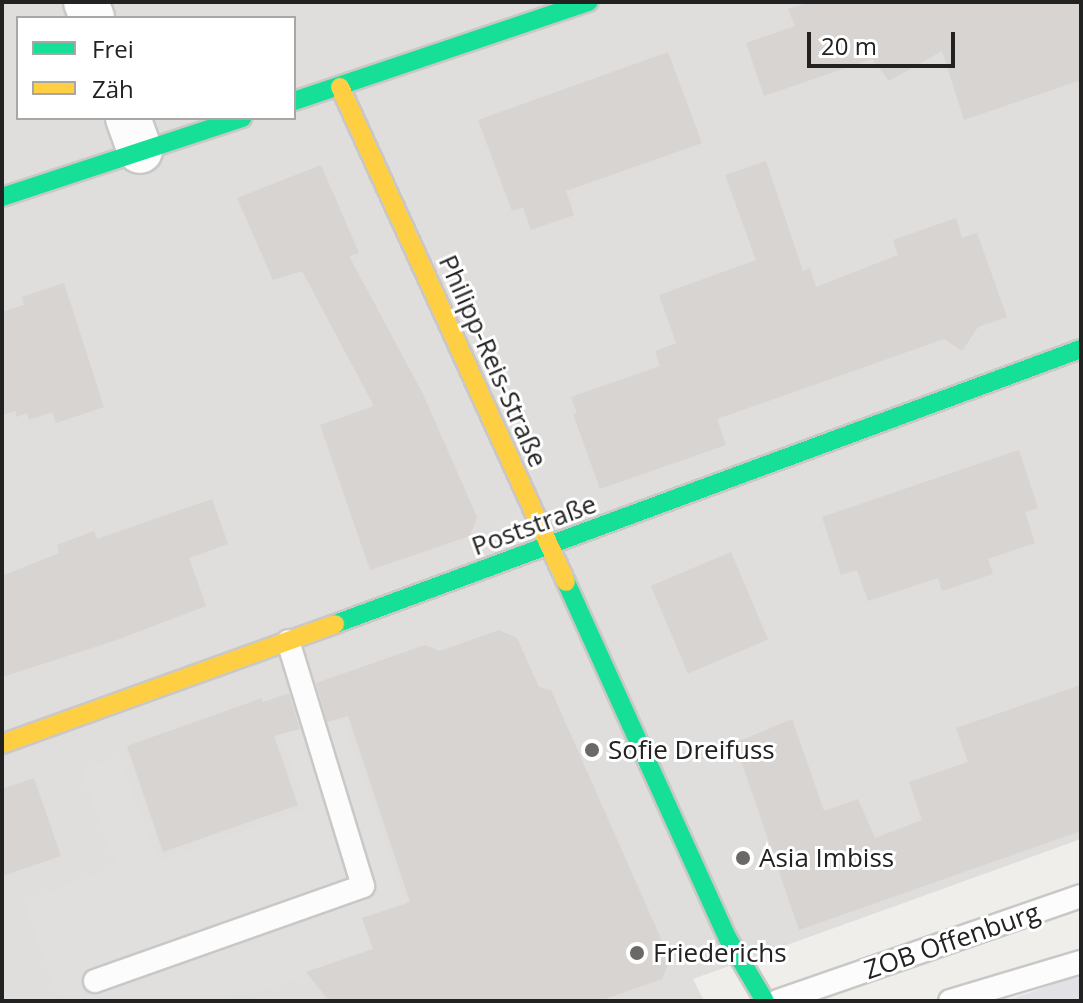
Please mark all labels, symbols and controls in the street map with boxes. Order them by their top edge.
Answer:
legend [16,16,296,120]
scale bar [811,16,959,66]
text: 20 m [821,29,877,62]
text: Frei [92,32,134,65]
text: Zäh [92,72,134,105]
street label: Philipp-Reis-Straße [432,250,554,472]
street label: Poststraße [467,488,601,562]
place label: Sofie Dreifuss [608,734,775,766]
marker: Sofie Dreifuss [583,741,601,759]
place label: Asia Imbiss [759,842,894,874]
marker: Asia Imbiss [734,849,752,867]
street label: ZOB Offenburg [860,896,1044,986]
place label: Friederichs [653,937,787,969]
marker: Friederichs [628,944,646,962]

